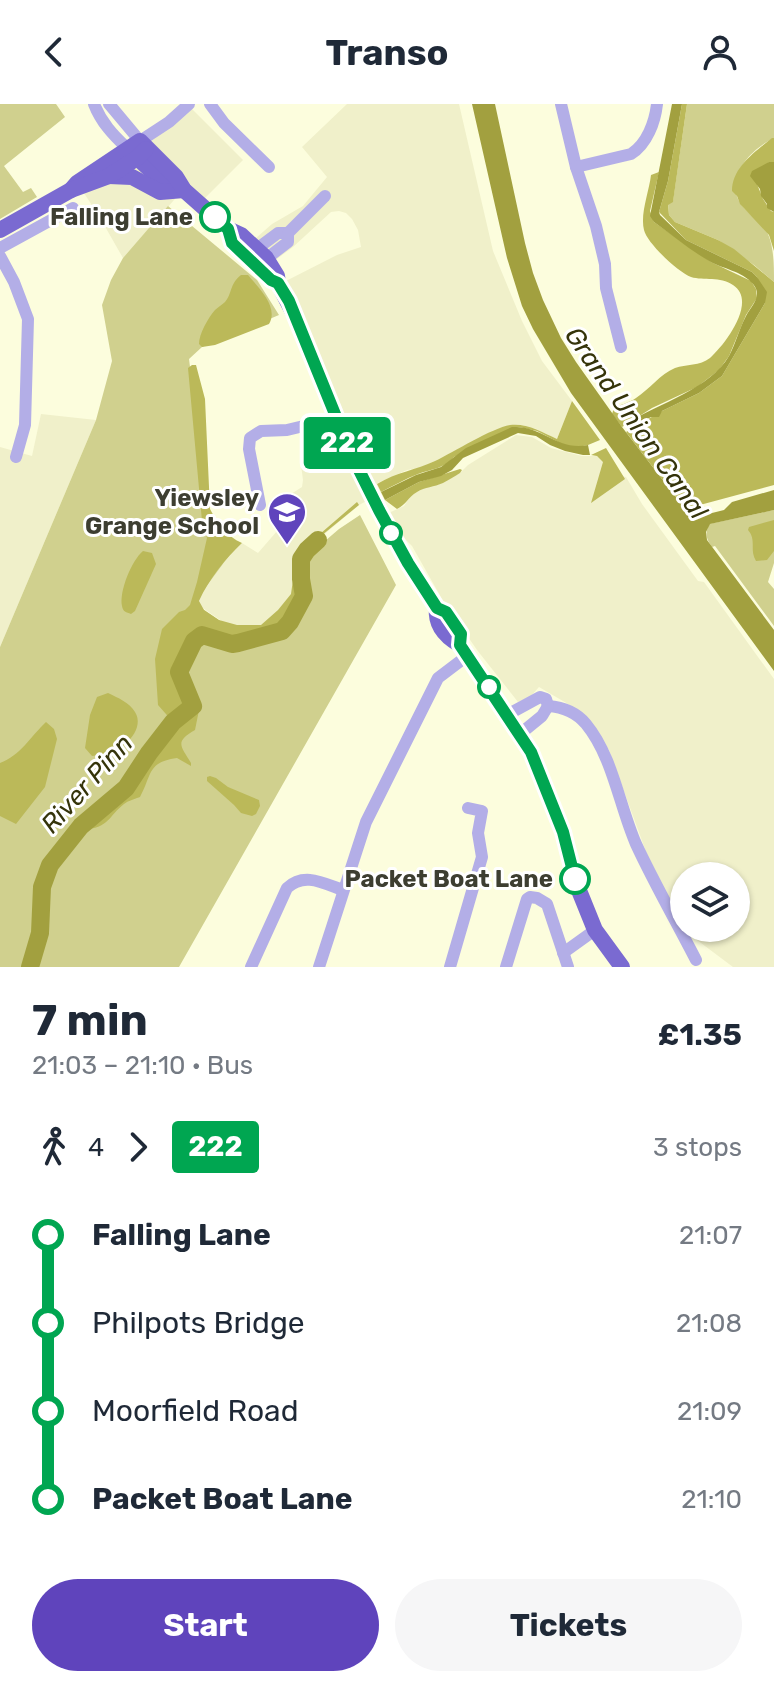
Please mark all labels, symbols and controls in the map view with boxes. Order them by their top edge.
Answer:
icon: back [32,30,76,74]
icon: person [698,30,742,74]
text: Transo [325,31,449,74]
marker: Falling Lane [200,202,230,232]
place label: Falling Lane [50,203,193,231]
water label: Grand Union Canal [558,321,714,526]
line badge: 222 [301,417,393,469]
text: 222 [320,426,374,459]
place label: Yiewsley Grange School [85,484,259,540]
school or university icon: Yiewsley Grange School [266,491,308,546]
unlabelled marker [380,522,402,544]
unlabelled marker [478,676,500,698]
water label: River Pinn [35,728,139,840]
map controls [670,862,750,942]
button: layers [670,862,750,942]
marker: Packet Boat Lane [560,864,590,894]
place label: Packet Boat Lane [345,865,553,893]
text: 7 min [32,994,148,1046]
text: £1.35 [658,1017,742,1053]
text: 21:03 – 21:10 · Bus [32,1050,253,1081]
icon: walk [32,1125,76,1169]
icon: forward [116,1125,160,1169]
text: 222 [188,1130,243,1163]
text: 4 [88,1132,104,1163]
text: 3 stops [653,1132,742,1163]
text: Falling Lane [92,1217,271,1253]
text: 21:07 [679,1220,742,1251]
text: Philpots Bridge [92,1305,305,1341]
text: 21:08 [676,1308,742,1339]
text: Moorfield Road [92,1393,299,1429]
text: 21:09 [677,1396,742,1427]
text: Packet Boat Lane [92,1481,353,1517]
text: 21:10 [681,1484,742,1515]
button: Start [32,1579,379,1671]
button: Tickets [395,1579,742,1671]

